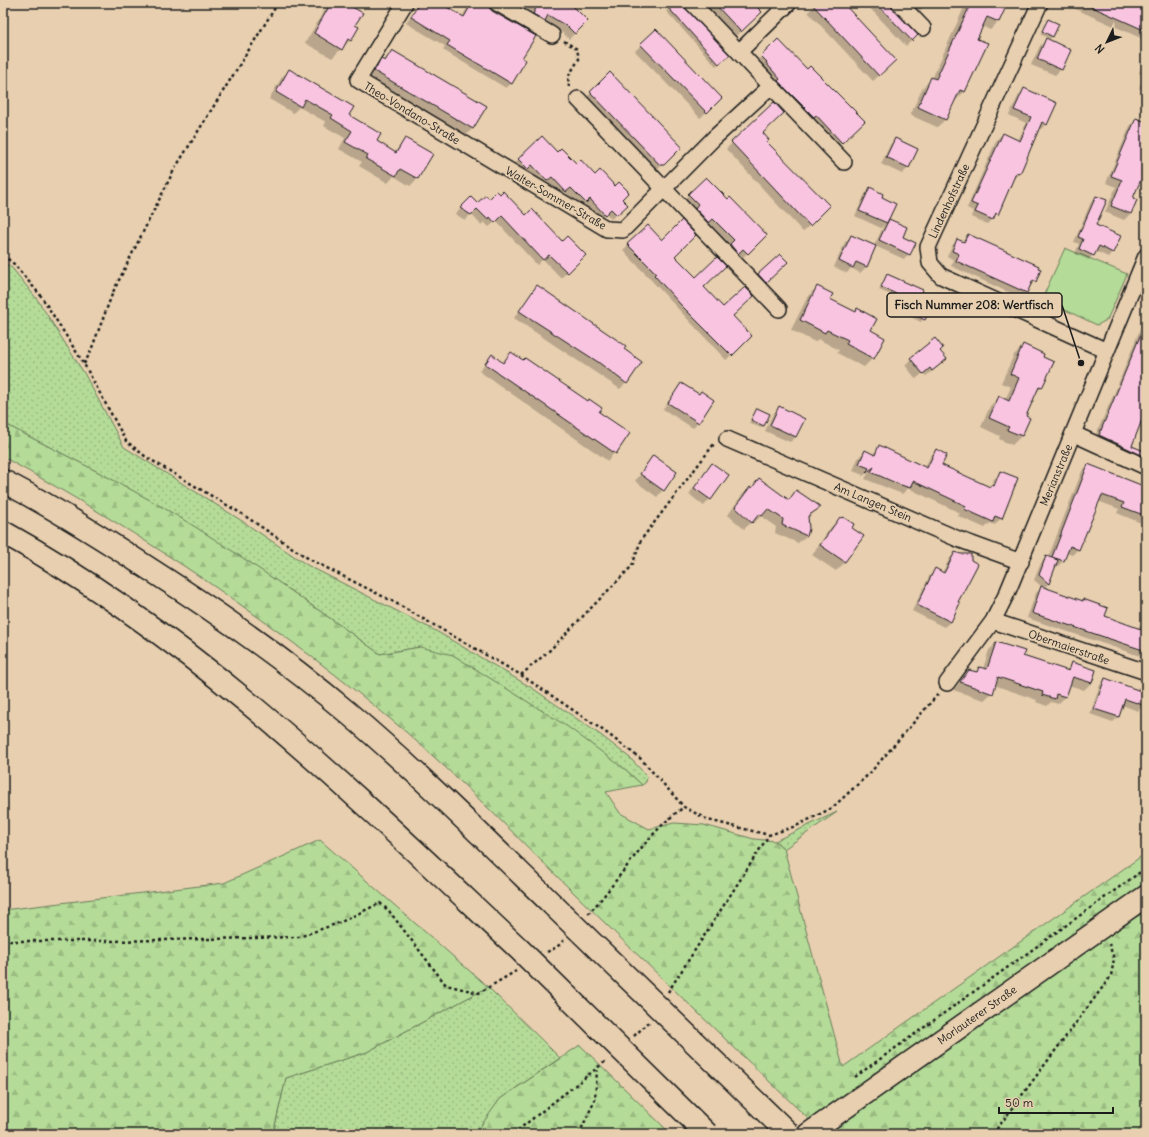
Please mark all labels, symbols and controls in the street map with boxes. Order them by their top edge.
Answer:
north arrow [1087,22,1127,62]
text: N [1092,41,1107,56]
street label: Theo-Vondano-Straße [361,79,463,147]
street label: Lindenhofstraße [926,161,972,241]
street label: Walter-Sommer-Straße [503,163,609,233]
callout: Fisch Nummer 208: Wertfisch [887,293,1062,317]
text: Fisch Nummer 208: Wertfisch [894,297,1054,312]
street label: Merianstraße [1037,442,1075,508]
street label: Am Langen Stein [832,479,914,525]
street label: Obermaierstraße [1026,627,1112,667]
street label: Morlauterer Straße [935,982,1019,1048]
scale bar [999,1089,1113,1115]
text: 50 m [1005,1095,1034,1110]

